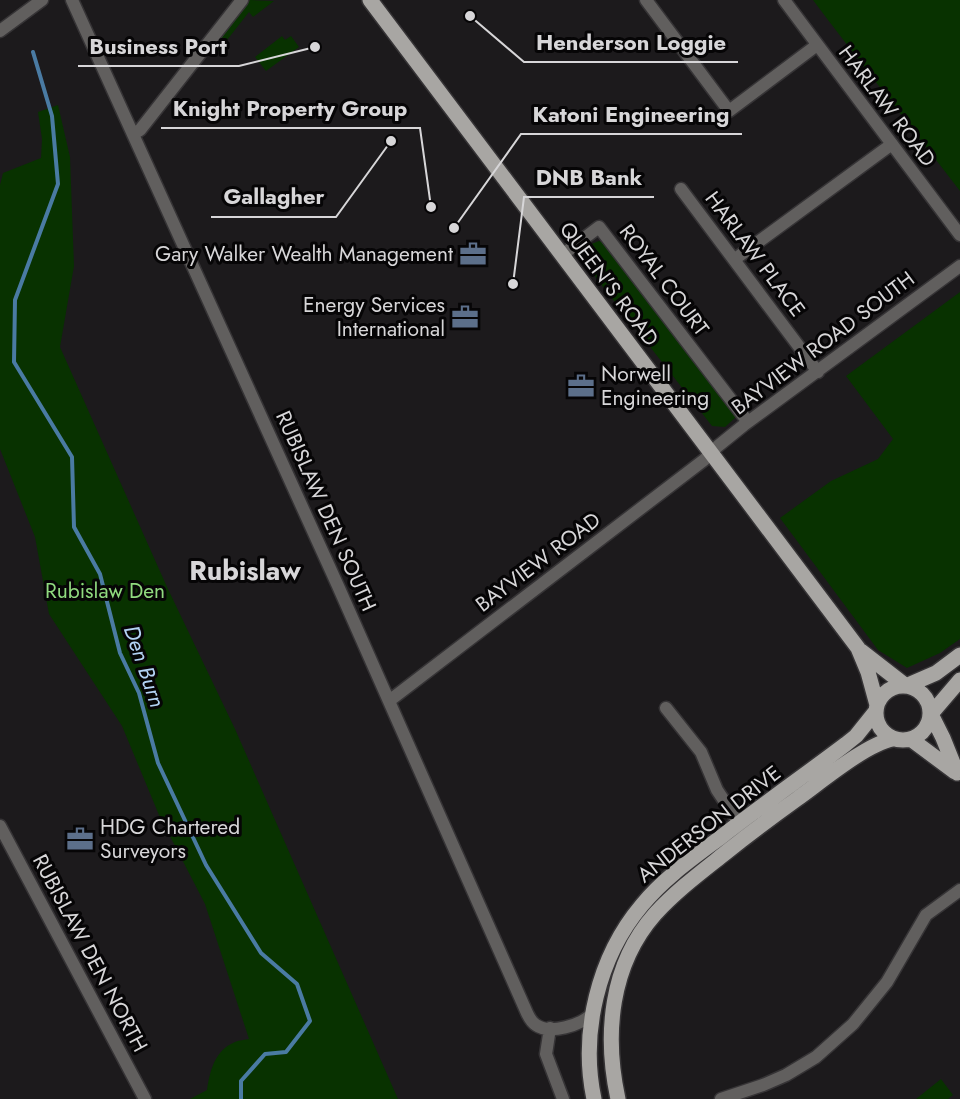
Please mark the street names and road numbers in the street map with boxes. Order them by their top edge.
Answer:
street label: HARLAW ROAD [831,39,943,173]
street label: HARLAW PLACE [698,185,812,323]
street label: QUEEN'S ROAD [552,216,666,352]
street label: ROYAL COURT [612,218,716,342]
street label: BAYVIEW ROAD SOUTH [725,264,921,422]
street label: RUBISLAW DEN SOUTH [268,406,384,616]
street label: BAYVIEW ROAD [469,505,607,619]
street label: ANDERSON DRIVE [631,758,787,890]
street label: RUBISLAW DEN NORTH [25,849,155,1057]

